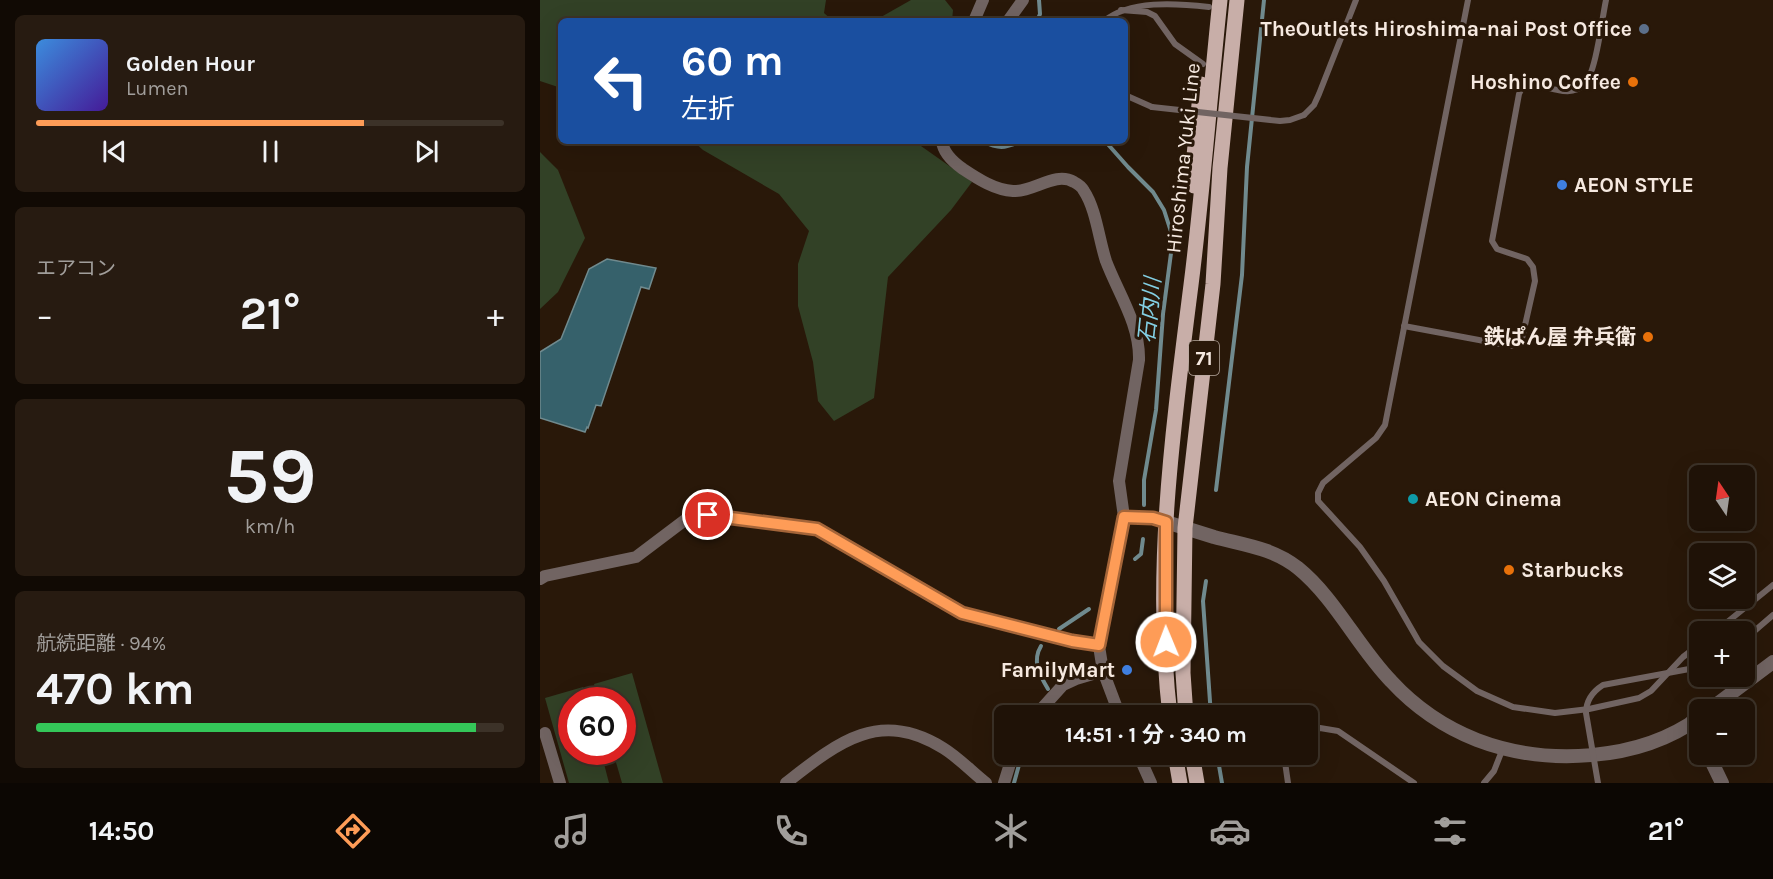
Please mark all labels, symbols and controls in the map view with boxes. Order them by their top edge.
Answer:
place label: TheOutlets Hiroshima-nai Post Office [1260,17,1632,41]
marker: TheOutlets Hiroshima-nai Post Office [1637,22,1651,36]
text: 60 m [681,36,784,86]
icon: left [582,42,660,120]
text: Golden Hour [126,51,255,77]
street label: Hiroshima Yuki Line [1161,62,1205,254]
place label: Hoshino Coffee [1470,70,1621,94]
marker: Hoshino Coffee [1626,75,1640,89]
text: Lumen [126,77,189,100]
text: 左折 [681,93,735,125]
icon: previous [98,135,131,168]
icon: pause [254,135,287,168]
icon: next [410,135,443,168]
place label: AEON STYLE [1574,173,1694,197]
marker: AEON STYLE [1555,178,1569,192]
text: エアコン [36,257,116,280]
water label: 石内川 [1134,274,1167,344]
text: 21° [240,288,300,340]
text: − [36,296,53,334]
text: + [487,296,504,334]
place label: 鉄ぱん屋 弁兵衛 [1484,325,1636,349]
marker: 鉄ぱん屋 弁兵衛 [1641,330,1655,344]
road number: 71 [1189,341,1219,375]
text: 59 [224,430,316,522]
north arrow [1689,465,1755,531]
map controls [1689,465,1755,765]
place label: AEON Cinema [1425,487,1562,511]
pin [682,489,733,540]
marker: AEON Cinema [1406,492,1420,506]
icon: arrive [691,498,724,531]
text: km/h [245,515,295,538]
button: layers [1689,543,1755,609]
place label: Starbucks [1521,558,1624,582]
marker: Starbucks [1502,563,1516,577]
position arrow [1134,610,1198,674]
button: + [1689,621,1755,687]
text: 航続距離 · 94% [36,632,166,655]
place label: FamilyMart [1001,658,1115,682]
text: 470 km [36,663,194,715]
marker: FamilyMart [1120,663,1134,677]
speed limit sign: 60 [558,687,636,765]
button: − [1689,699,1755,765]
text: 14:51 · 1 分 · 340 m [1065,722,1247,748]
icon: directions [332,810,374,852]
icon: music [551,810,593,852]
icon: phone [770,810,812,852]
icon: climate [990,810,1032,852]
icon: car [1209,810,1251,852]
icon: filters [1429,810,1471,852]
text: 14:50 [89,815,154,847]
text: 21° [1648,815,1684,847]

